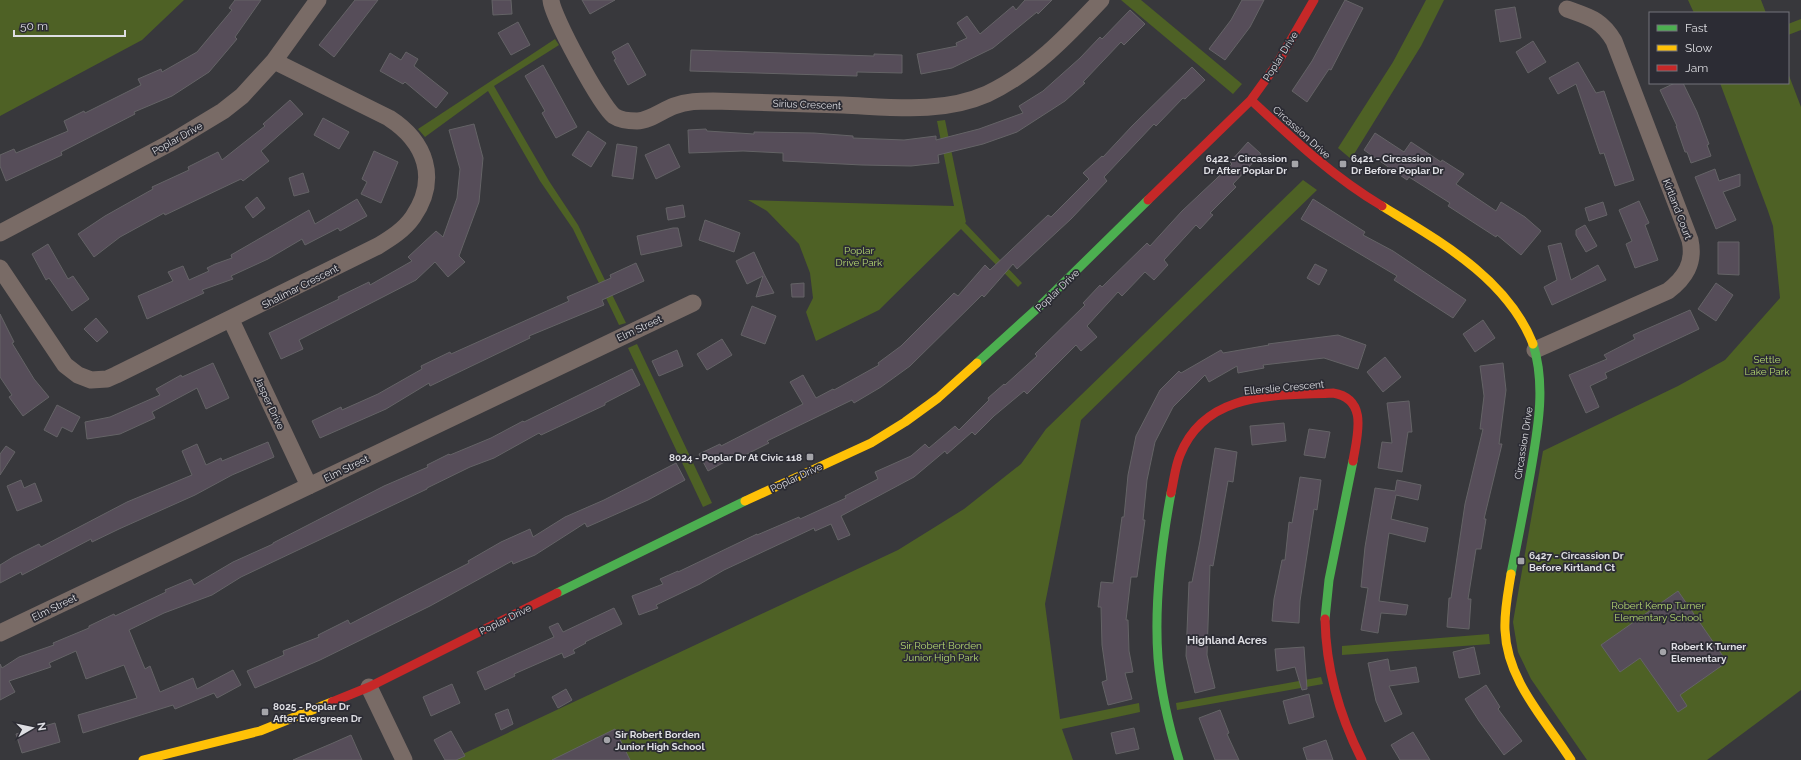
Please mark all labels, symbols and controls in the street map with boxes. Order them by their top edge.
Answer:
scale bar [14,12,125,38]
legend [1649,12,1789,84]
text: 50 m [20,19,48,33]
text: Fast [1685,21,1708,35]
street label: Poplar Drive [1261,29,1300,83]
text: Slow [1685,41,1712,55]
text: Jam [1685,61,1708,75]
street label: Sirius Crescent [773,98,842,111]
street label: Circassion Drive [1271,104,1333,161]
street label: Poplar Drive [150,120,205,157]
place label: 6422 - Circassion Dr After Poplar Dr [1204,153,1287,176]
place label: 6421 - Circassion Dr Before Poplar Dr [1351,153,1443,176]
marker: 6422 - Circassion Dr After Poplar Dr [1290,159,1300,169]
marker: 6421 - Circassion Dr Before Poplar Dr [1338,159,1348,169]
street label: Kirtland Court [1661,177,1694,242]
park label: Poplar Drive Park [836,245,883,268]
street label: Shalimar Crescent [260,262,341,310]
street label: Poplar Drive [1033,267,1081,314]
street label: Elm Street [615,313,664,344]
park label: Settle Lake Park [1744,354,1790,377]
street label: Jasper Drive [253,375,287,431]
street label: Ellerslie Crescent [1244,378,1325,396]
street label: Circassion Drive [1512,406,1535,480]
place label: 8024 - Poplar Dr At Civic 118 [669,452,802,463]
marker: 8024 - Poplar Dr At Civic 118 [805,452,815,462]
street label: Elm Street [322,453,371,484]
street label: Poplar Drive [768,461,824,494]
place label: 6427 - Circassion Dr Before Kirtland Ct [1529,550,1624,573]
marker: 6427 - Circassion Dr Before Kirtland Ct [1516,556,1526,566]
street label: Elm Street [30,592,79,623]
park label: Robert Kemp Turner Elementary School [1611,600,1705,623]
street label: Poplar Drive [478,602,533,637]
district label: Highland Acres [1187,634,1268,647]
park label: Sir Robert Borden Junior High Park [900,640,982,663]
place label: Robert K Turner Elementary [1671,641,1746,664]
marker: Robert K Turner Elementary [1658,647,1668,657]
place label: 8025 - Poplar Dr After Evergreen Dr [273,701,362,724]
marker: 8025 - Poplar Dr After Evergreen Dr [260,707,270,717]
north arrow [12,708,52,748]
text: N [34,721,48,732]
place label: Sir Robert Borden Junior High School [615,729,705,752]
marker: Sir Robert Borden Junior High School [602,735,612,745]

